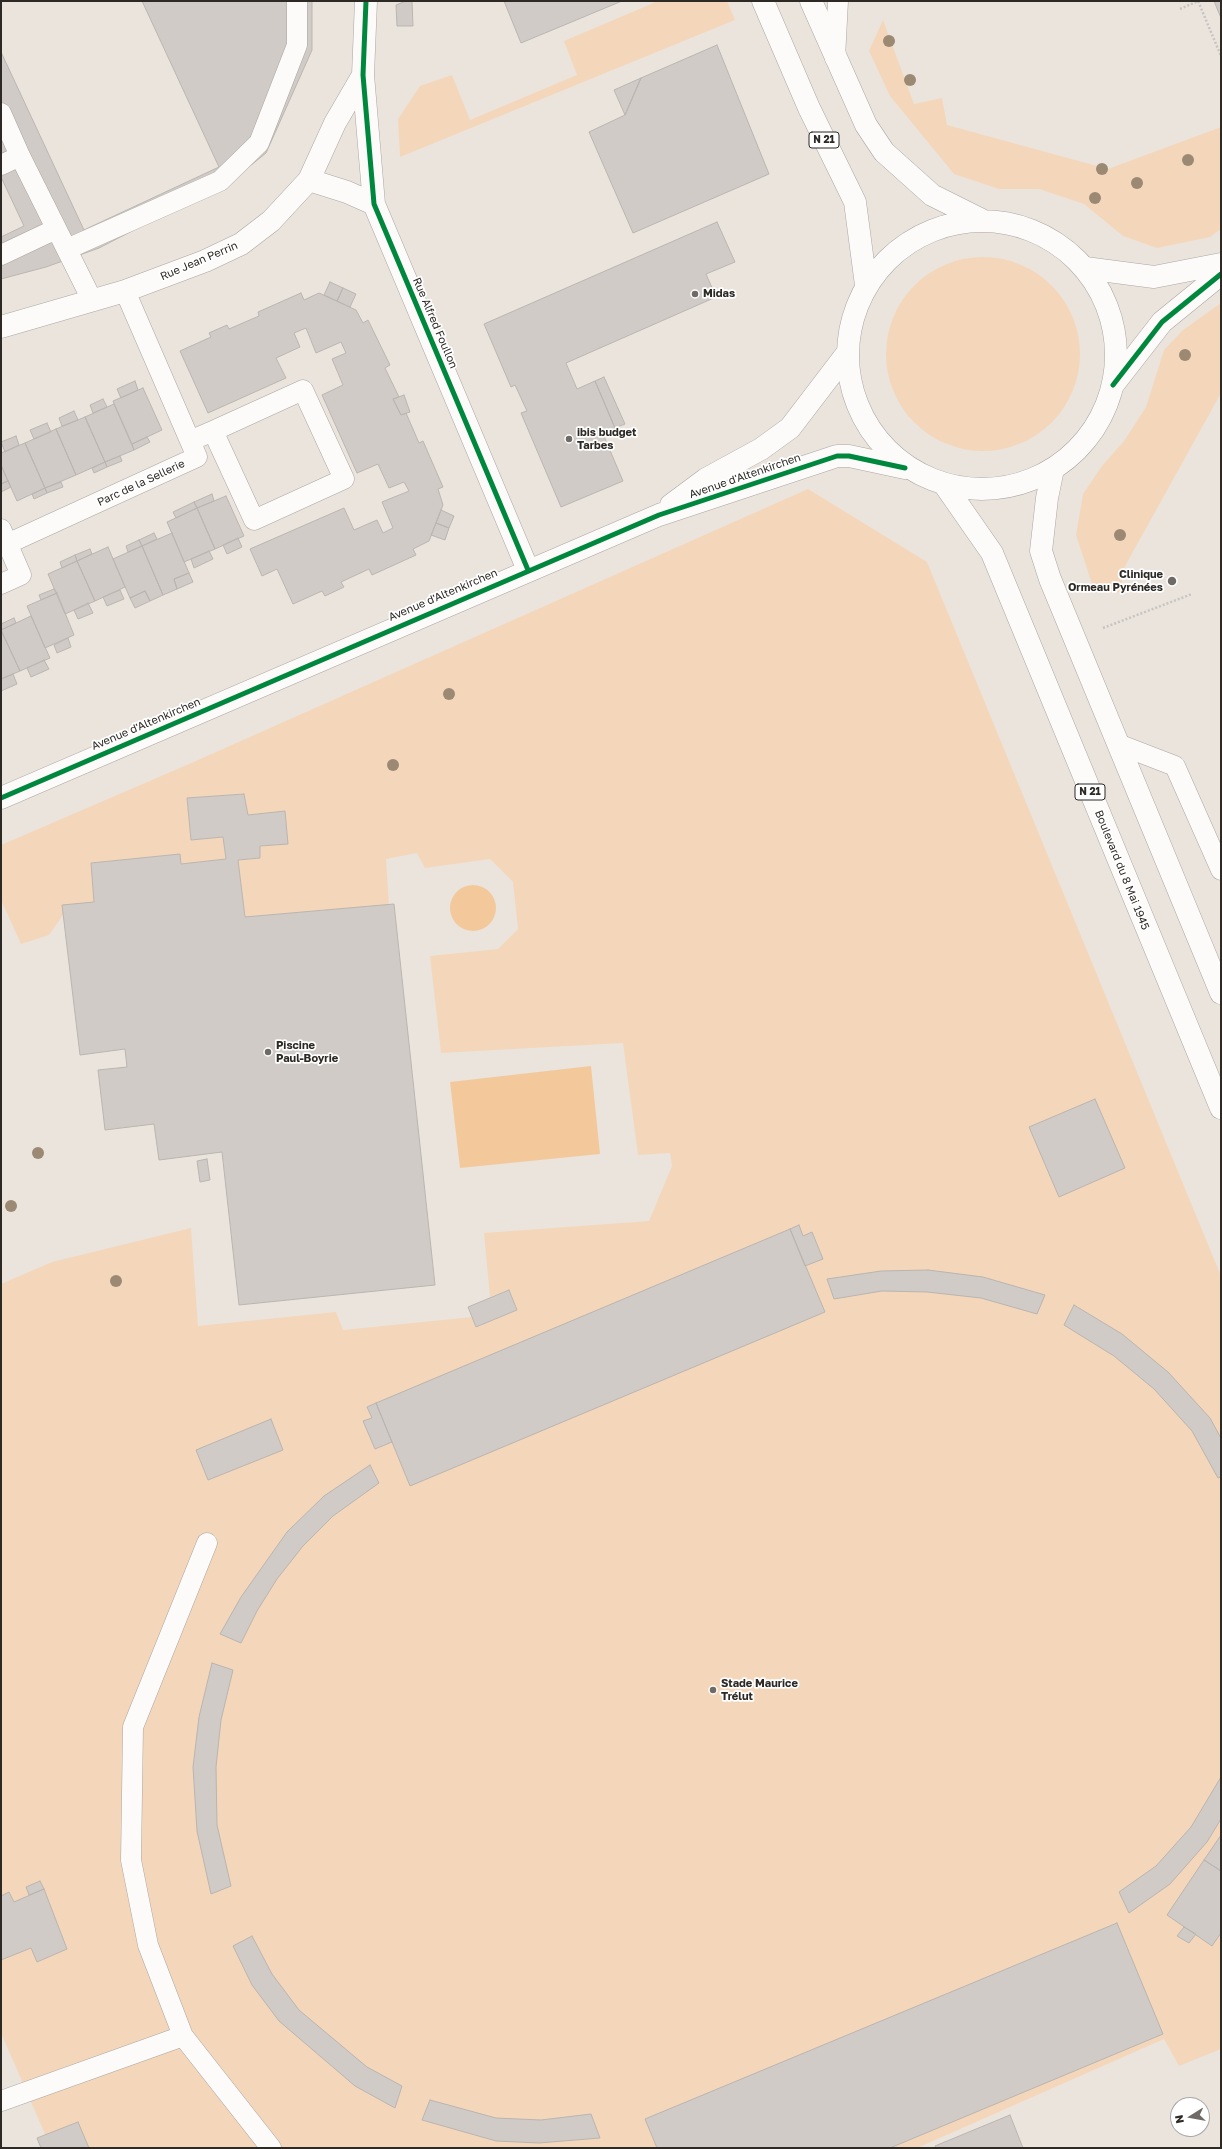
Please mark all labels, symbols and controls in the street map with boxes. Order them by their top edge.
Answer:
road number: N 21 [809,132,839,148]
street label: Rue Jean Perrin [158,239,240,283]
street label: Rue Alfred Foullon [410,276,460,370]
place label: Midas [703,287,735,301]
marker: Midas [690,289,700,299]
place label: ibis budget Tarbes [577,426,636,452]
marker: ibis budget Tarbes [564,434,574,444]
street label: Avenue d'Altenkirchen [687,451,803,501]
street label: Parc de la Sellerie [95,457,187,509]
street label: Avenue d'Altenkirchen [387,566,499,624]
place label: Clinique Ormeau Pyrénées [1068,568,1163,594]
marker: Clinique Ormeau Pyrénées [1166,575,1178,587]
street label: Avenue d'Altenkirchen [90,695,202,753]
road number: N 21 [1075,784,1105,800]
street label: Boulevard du 8 Mai 1945 [1092,808,1152,932]
place label: Piscine Paul-Boyrie [276,1039,338,1065]
marker: Piscine Paul-Boyrie [263,1047,273,1057]
place label: Stade Maurice Trélut [721,1677,798,1703]
marker: Stade Maurice Trélut [708,1685,718,1695]
north arrow [1170,2097,1210,2137]
text: N [1172,2114,1186,2125]

